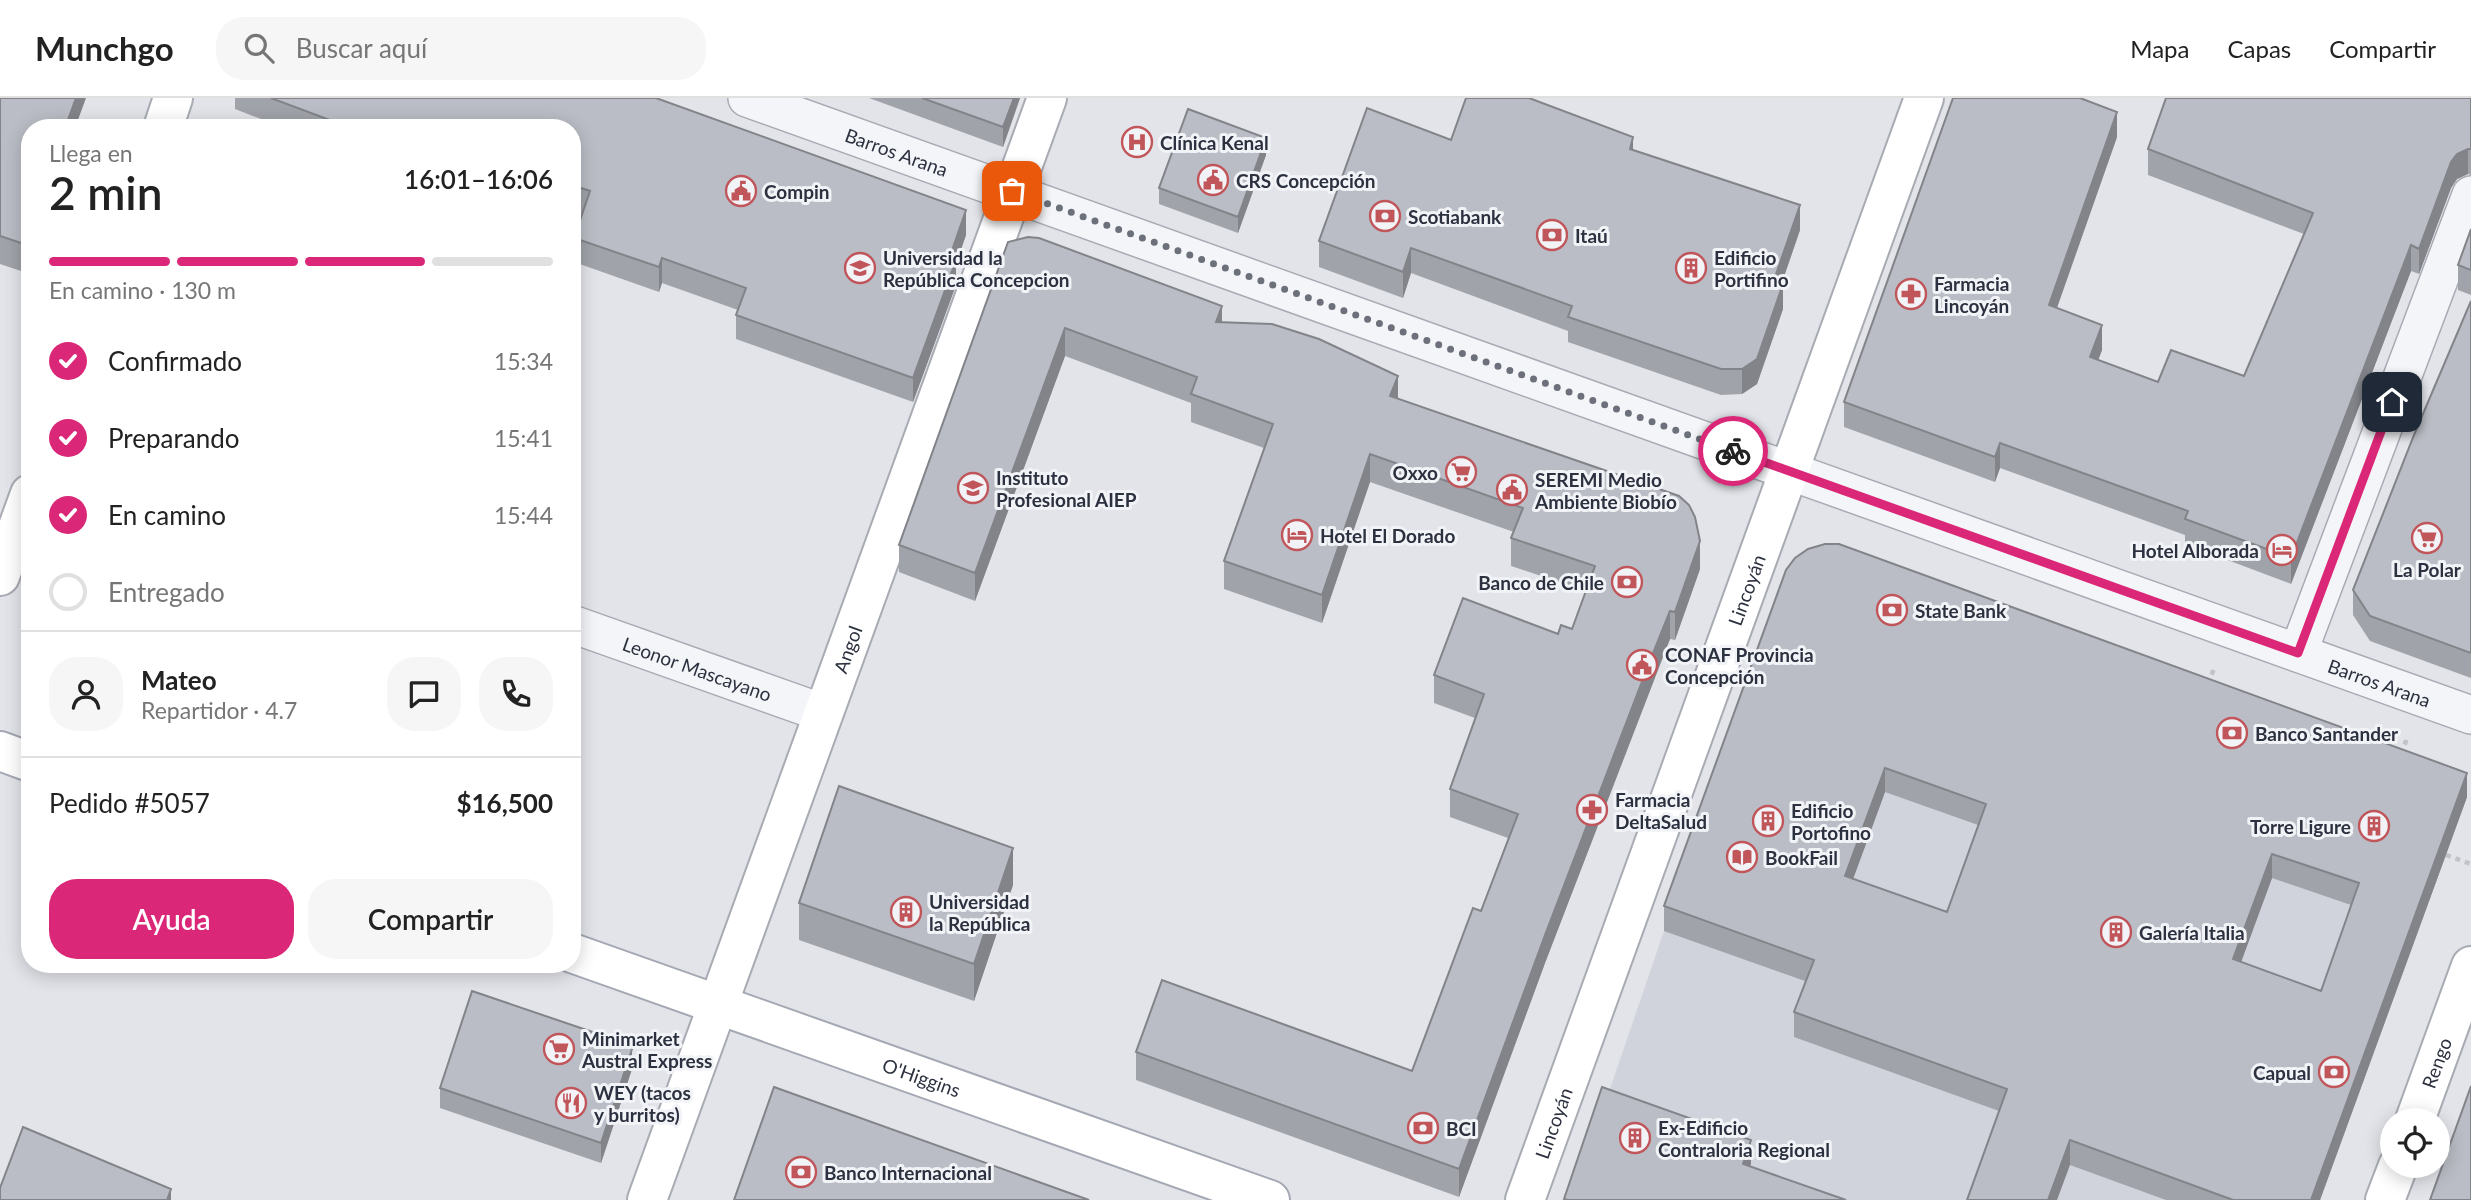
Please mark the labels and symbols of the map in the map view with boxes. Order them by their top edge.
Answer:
street label: Barros Arana [842,123,951,180]
hospital icon: Clínica Kenal [1120,125,1154,159]
place label: Clínica Kenal [1160,131,1269,154]
pin [982,161,1042,221]
public building icon: CRS Concepción [1196,163,1230,197]
place label: CRS Concepción [1236,169,1375,192]
public building icon: Compin [724,174,758,208]
place label: Compin [764,180,830,203]
bank icon: Scotiabank [1368,199,1402,233]
place label: Scotiabank [1408,205,1502,228]
bank icon: Itaú [1535,218,1569,252]
place label: Itaú [1575,224,1608,247]
place label: Universidad la República Concepcion [883,246,1070,291]
place label: Edificio Portifino [1714,246,1789,291]
school or university icon: Universidad la República Concepcion [843,251,877,285]
building icon: Edificio Portifino [1674,251,1708,285]
place label: Farmacia Lincoyán [1934,272,2009,317]
pharmacy icon: Farmacia Lincoyán [1894,277,1928,311]
pin [2362,372,2422,432]
courier [1698,416,1768,486]
supermarket icon: Oxxo [1444,455,1478,489]
place label: Oxxo [1393,461,1438,484]
place label: Instituto Profesional AIEP [996,466,1137,511]
place label: SEREMI Medio Ambiente Biobío [1534,468,1677,513]
school or university icon: Instituto Profesional AIEP [956,471,990,505]
public building icon: SEREMI Medio Ambiente Biobío [1495,473,1529,507]
hotel icon: Hotel El Dorado [1280,518,1314,552]
supermarket icon: La Polar [2410,521,2444,555]
place label: Hotel El Dorado [1320,524,1455,547]
hotel icon: Hotel Alborada [2265,533,2299,567]
place label: Hotel Alborada [2131,539,2259,562]
street label: Lincoyán [1723,551,1769,628]
place label: La Polar [2393,558,2462,581]
bank icon: Banco de Chile [1610,565,1644,599]
place label: Banco de Chile [1478,571,1604,594]
bank icon: State Bank [1875,593,1909,627]
place label: State Bank [1915,599,2007,622]
street label: Angol [828,622,866,676]
street label: Leonor Mascayano [620,631,775,705]
place label: CONAF Provincia Concepción [1665,643,1814,688]
public building icon: CONAF Provincia Concepción [1625,648,1659,682]
street label: Barros Arana [2325,653,2434,711]
bank icon: Banco Santander [2215,716,2249,750]
place label: Banco Santander [2255,722,2399,745]
place label: Farmacia DeltaSalud [1615,788,1707,833]
pharmacy icon: Farmacia DeltaSalud [1575,793,1609,827]
place label: Edificio Portofino [1791,799,1871,844]
building icon: Edificio Portofino [1751,804,1785,838]
building icon: Torre Ligure [2357,809,2391,843]
place label: Torre Ligure [2250,815,2351,838]
library icon: BookFail [1725,840,1759,874]
place label: BookFail [1765,846,1838,869]
place label: Universidad la República [929,890,1030,935]
building icon: Universidad la República [889,895,923,929]
building icon: Galería Italia [2099,915,2133,949]
place label: Galería Italia [2139,921,2245,944]
place label: Minimarket Austral Express [581,1027,712,1072]
supermarket icon: Minimarket Austral Express [542,1032,576,1066]
street label: Rengo [2416,1034,2456,1091]
street label: O'Higgins [880,1052,964,1101]
bank icon: Capual [2317,1055,2351,1089]
place label: Capual [2253,1061,2311,1084]
place label: WEY (tacos y burritos) [594,1081,691,1126]
street label: Lincoyán [1530,1084,1576,1162]
restaurant icon: WEY (tacos y burritos) [554,1086,588,1120]
bank icon: BCI [1406,1111,1440,1145]
place label: Ex-Edificio Contraloria Regional [1658,1116,1830,1161]
place label: BCI [1446,1117,1477,1140]
building icon: Ex-Edificio Contraloria Regional [1618,1121,1652,1155]
bank icon: Banco Internacional [784,1155,818,1189]
place label: Banco Internacional [824,1161,992,1184]

